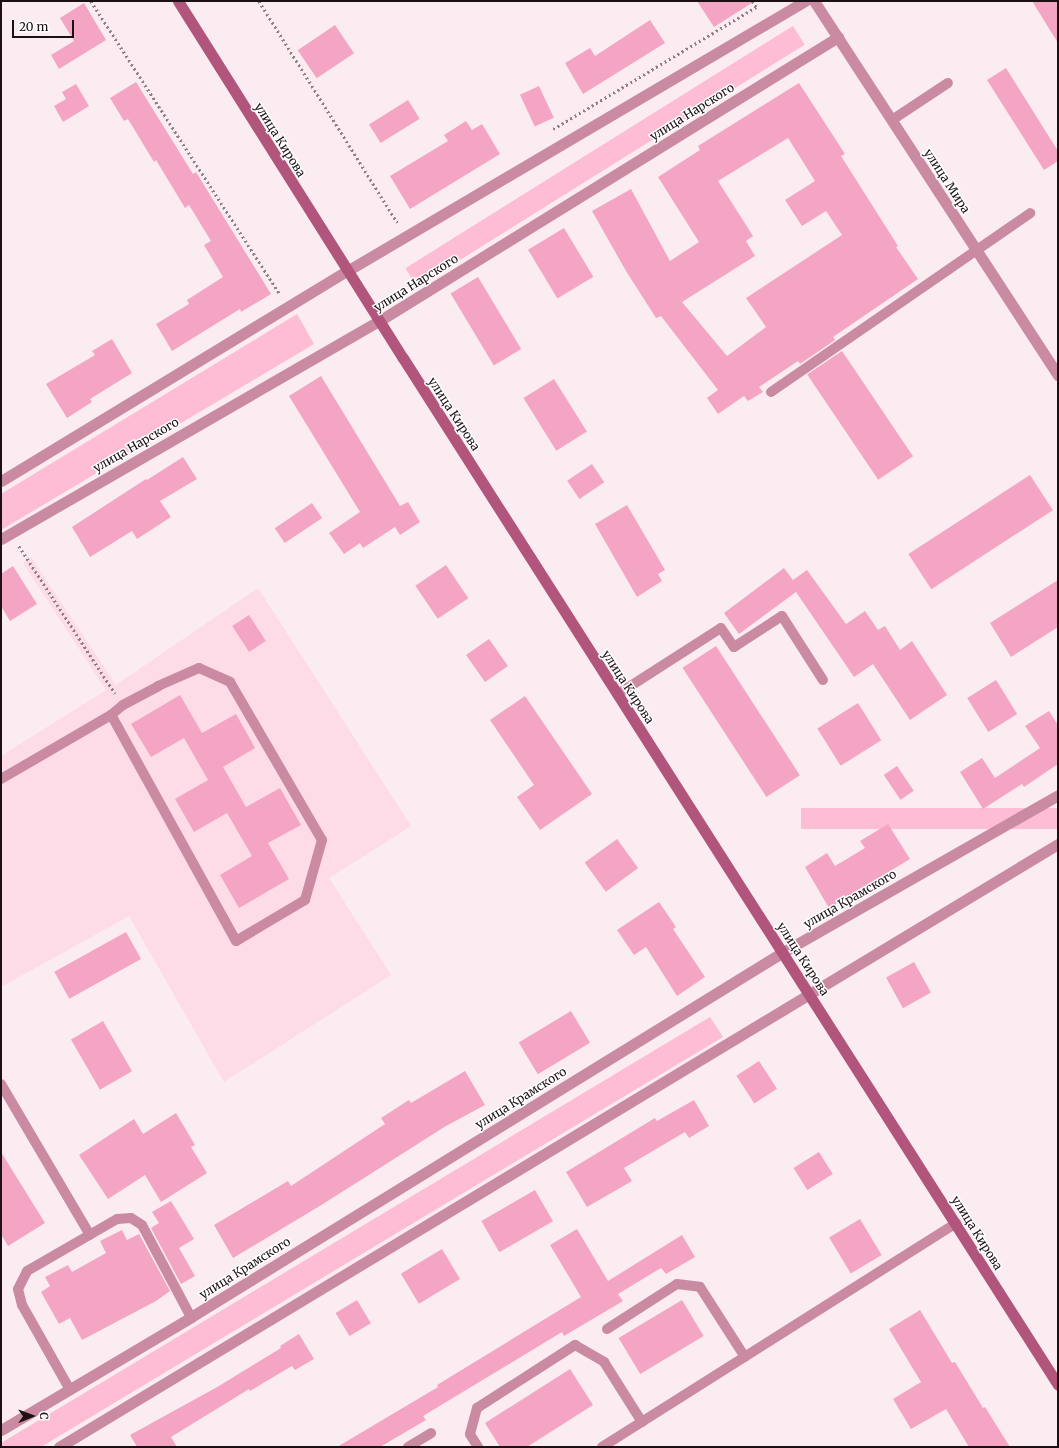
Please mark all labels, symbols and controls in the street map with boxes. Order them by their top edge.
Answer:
scale bar [14,12,76,38]
text: 20 m [19,19,48,34]
street label: улица Нарского [647,80,737,144]
street label: улица Кирова [251,100,309,180]
street label: улица Мира [921,146,973,216]
street label: улица Нарского [371,251,461,315]
street label: улица Кирова [425,375,483,453]
street label: улица Нарского [91,415,181,475]
street label: улица Кирова [599,648,657,726]
street label: улица Крамского [801,867,899,931]
street label: улица Кирова [774,920,832,998]
street label: улица Крамского [473,1064,569,1132]
street label: улица Кирова [948,1193,1006,1273]
street label: улица Крамского [197,1234,293,1302]
north arrow [12,1396,52,1436]
text: С [37,1412,51,1420]

